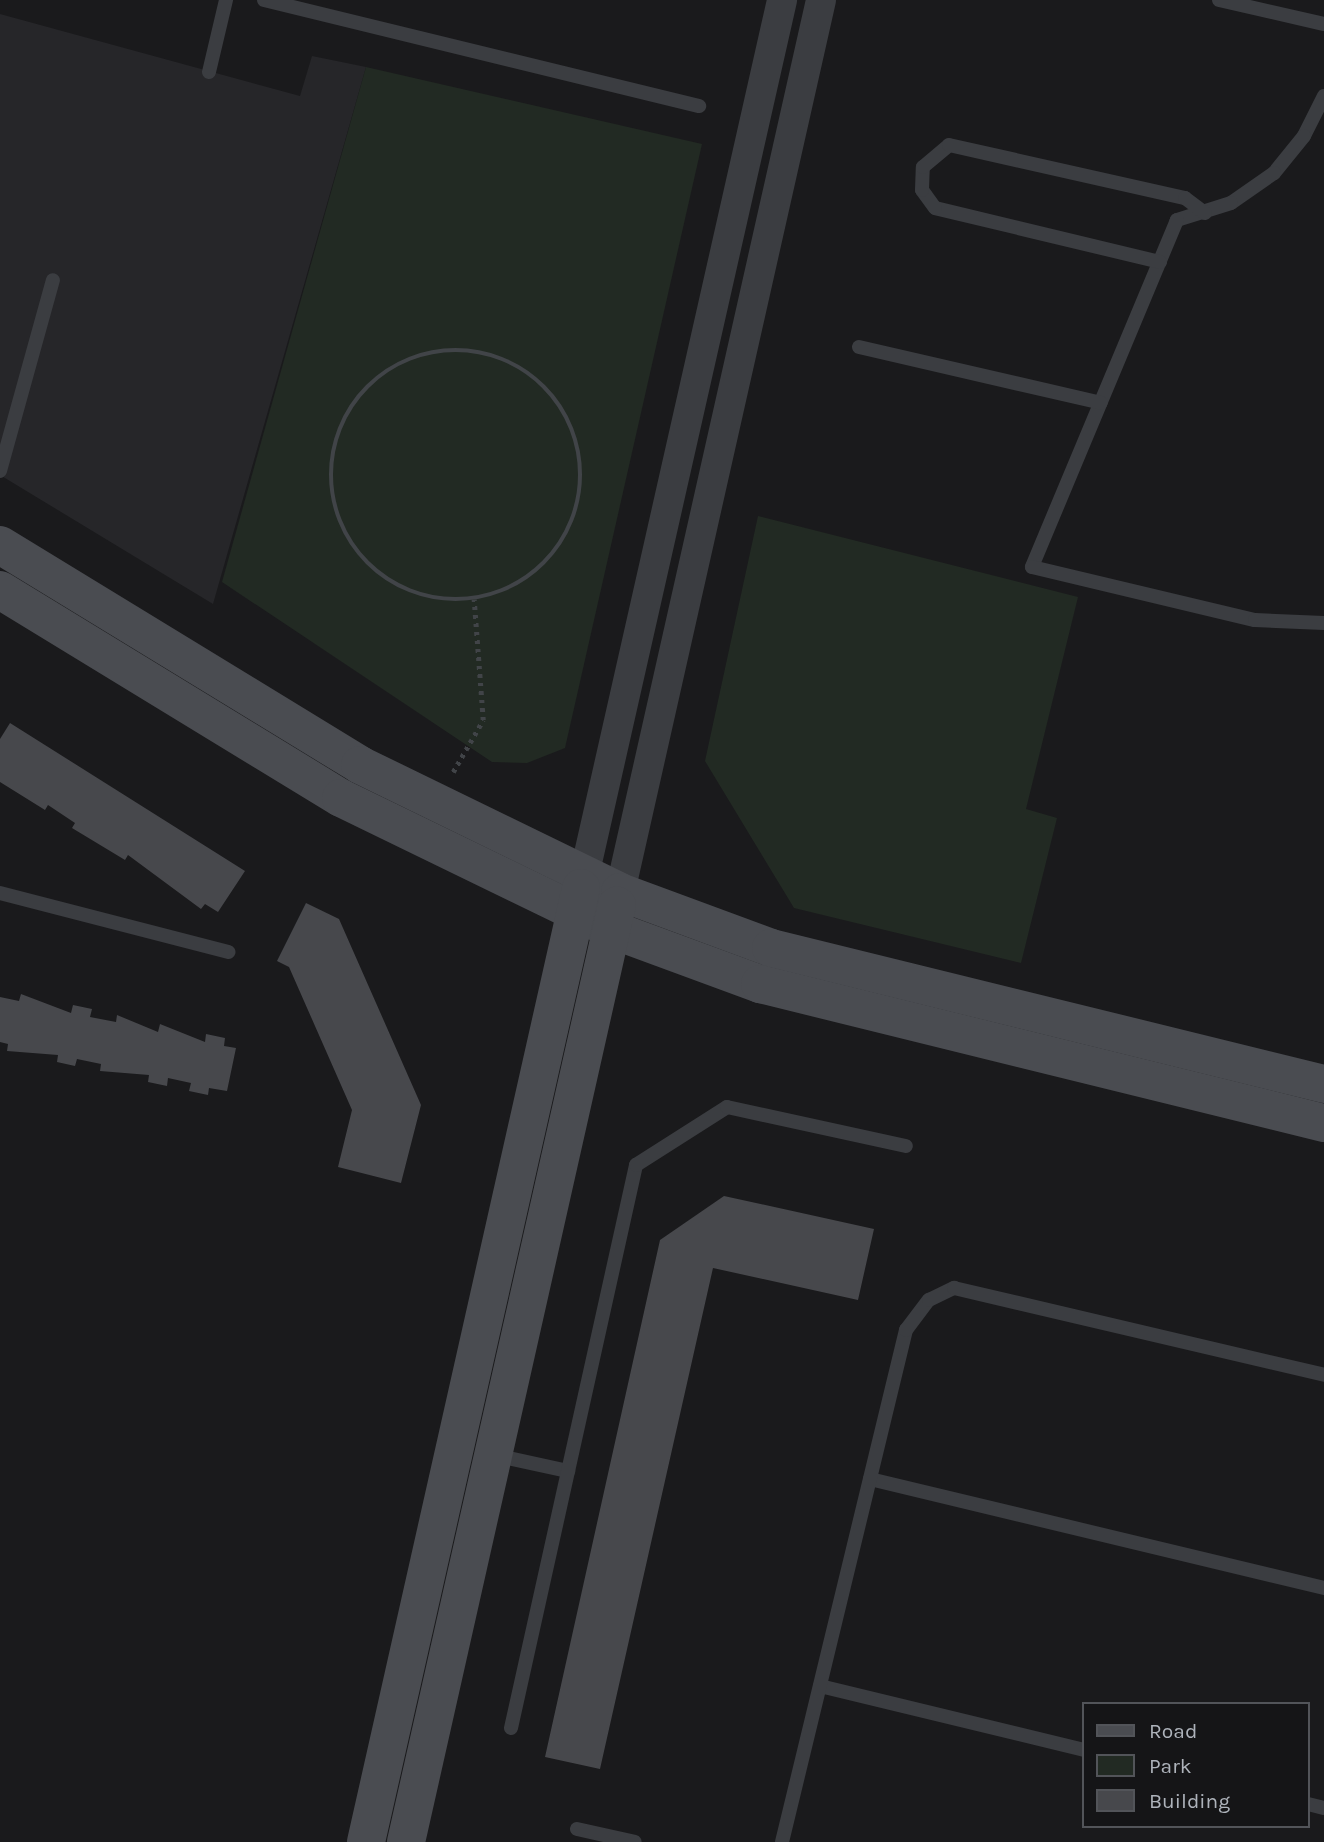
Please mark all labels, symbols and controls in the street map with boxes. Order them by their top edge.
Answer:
legend [1082,1702,1310,1828]
text: Road [1149,1719,1197,1743]
text: Park [1149,1754,1192,1778]
text: Building [1149,1789,1230,1813]

